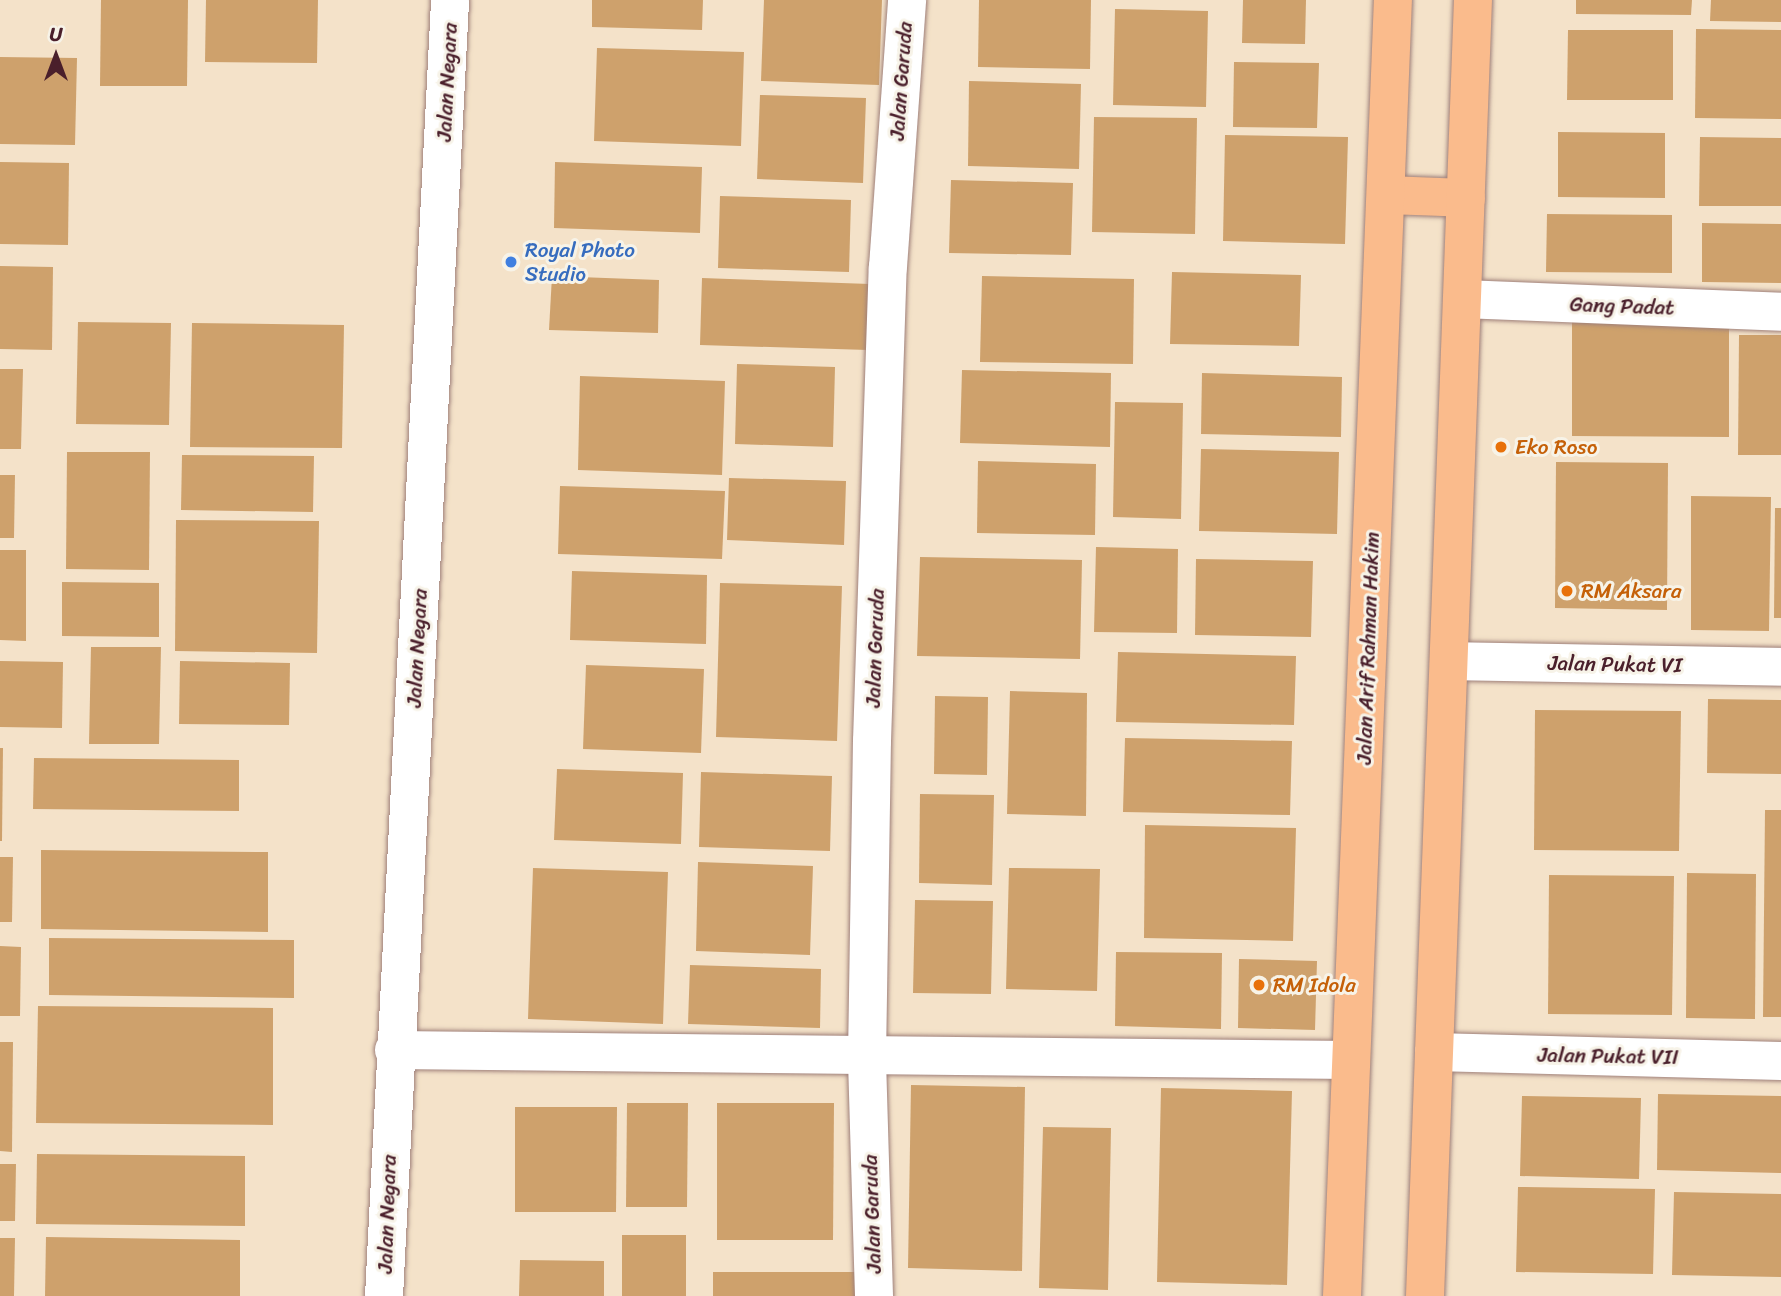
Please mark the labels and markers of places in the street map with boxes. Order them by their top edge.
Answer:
place label: Royal Photo Studio [525,237,636,287]
marker: Royal Photo Studio [503,254,519,270]
place label: Eko Roso [1515,434,1598,460]
marker: Eko Roso [1493,439,1509,455]
place label: RM Aksara [1581,578,1681,604]
marker: RM Aksara [1559,583,1575,599]
place label: RM Idola [1273,972,1356,998]
marker: RM Idola [1251,977,1267,993]

